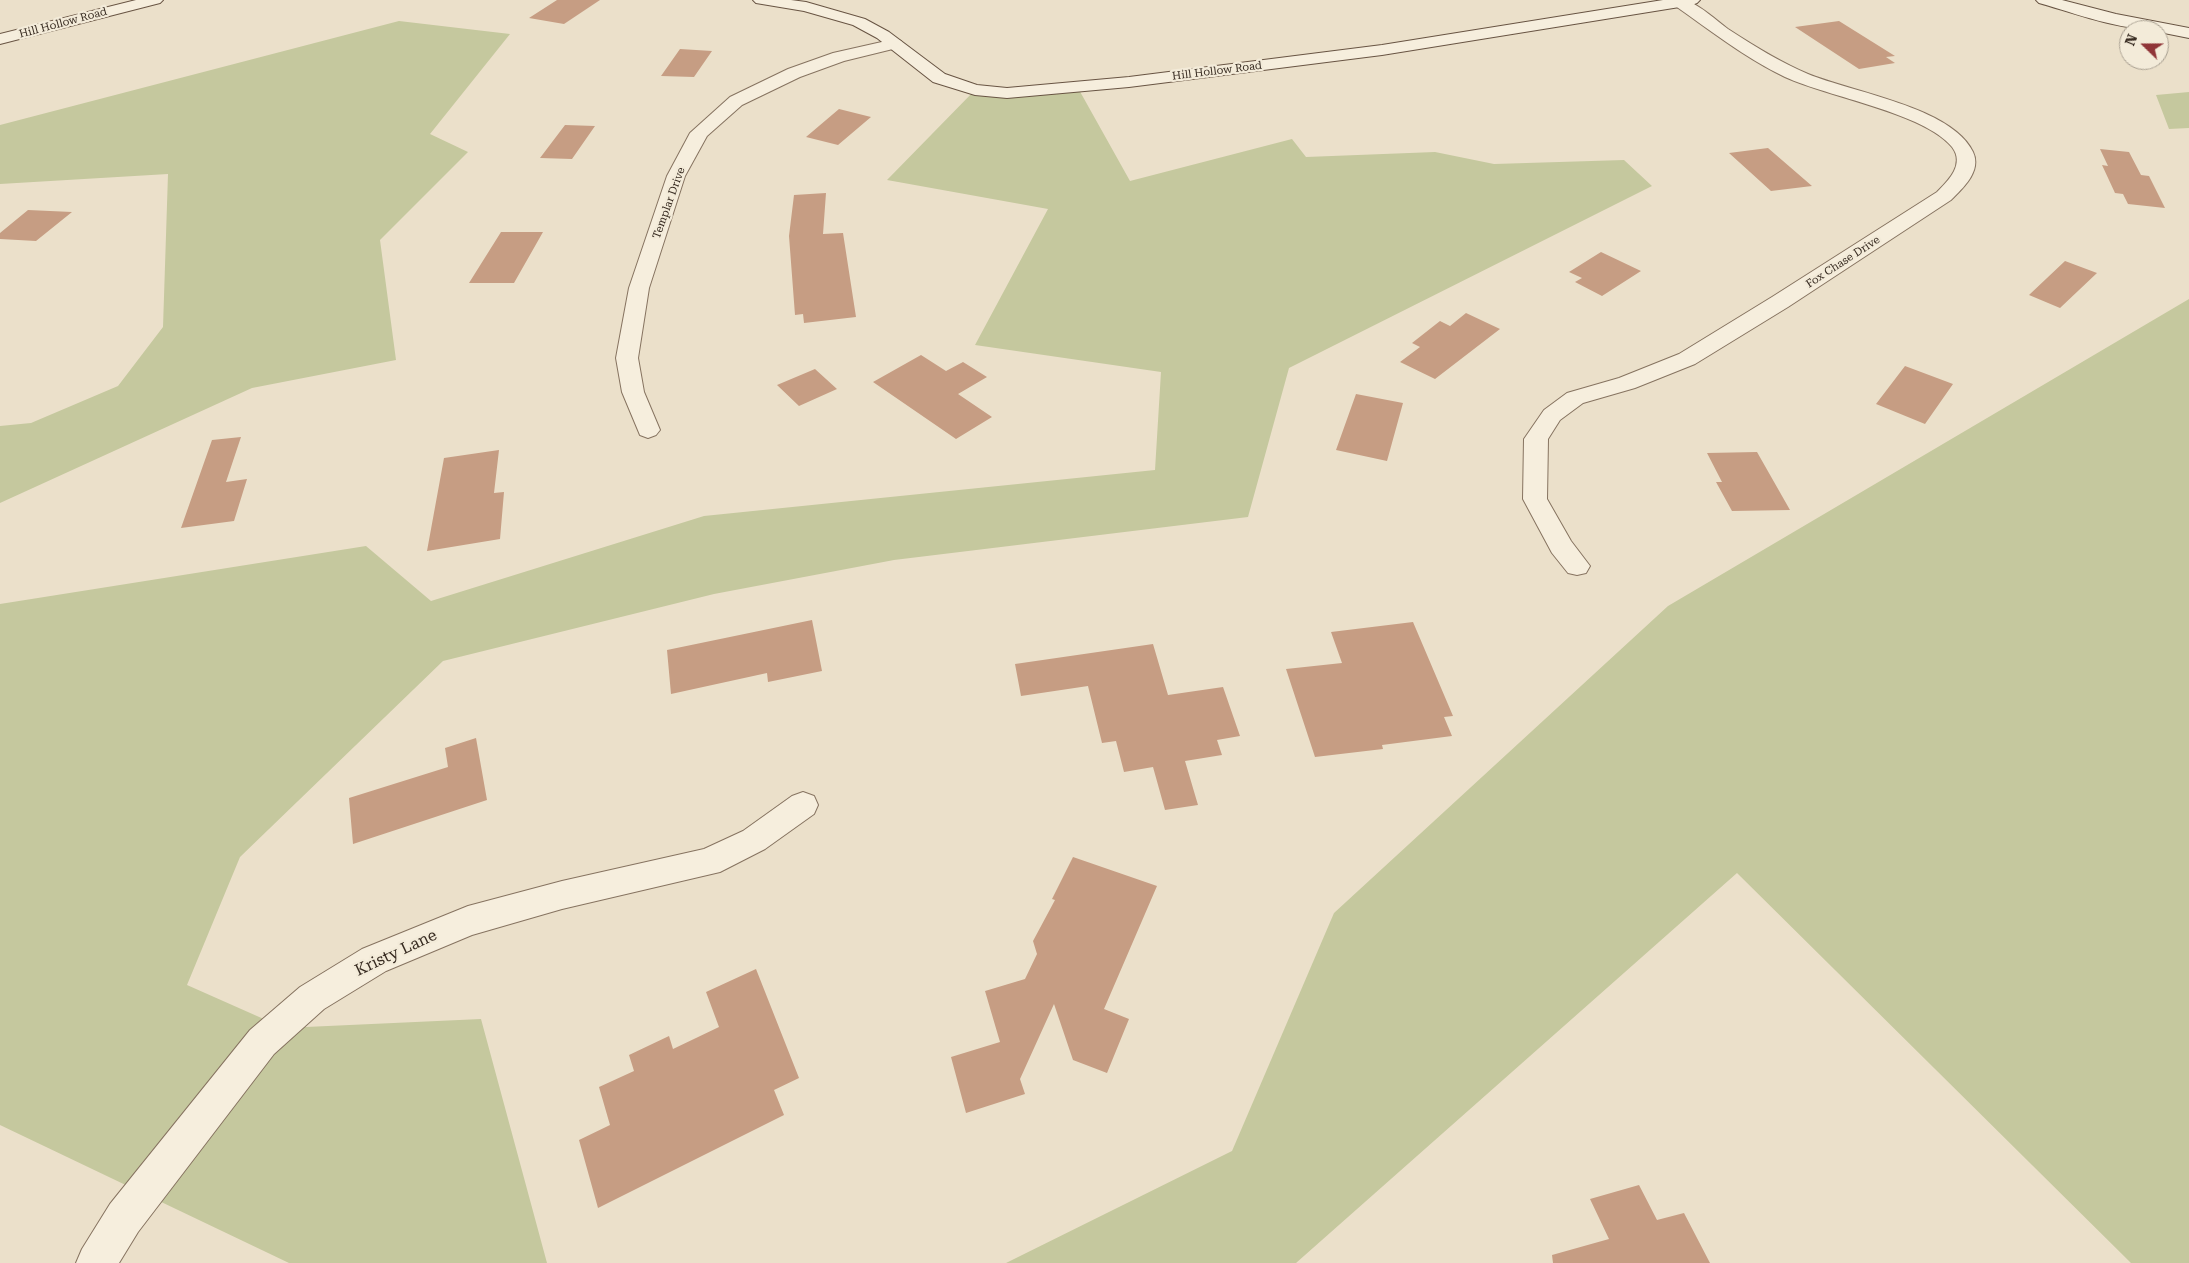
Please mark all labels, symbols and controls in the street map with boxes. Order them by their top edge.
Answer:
street label: Hill Hollow Road [18,5,108,41]
north arrow [2119,20,2169,70]
text: N [2122,32,2140,48]
street label: Hill Hollow Road [1171,59,1263,83]
street label: Templar Drive [650,165,688,241]
street label: Fox Chase Drive [1804,233,1882,291]
street label: Kristy Lane [352,926,440,980]

